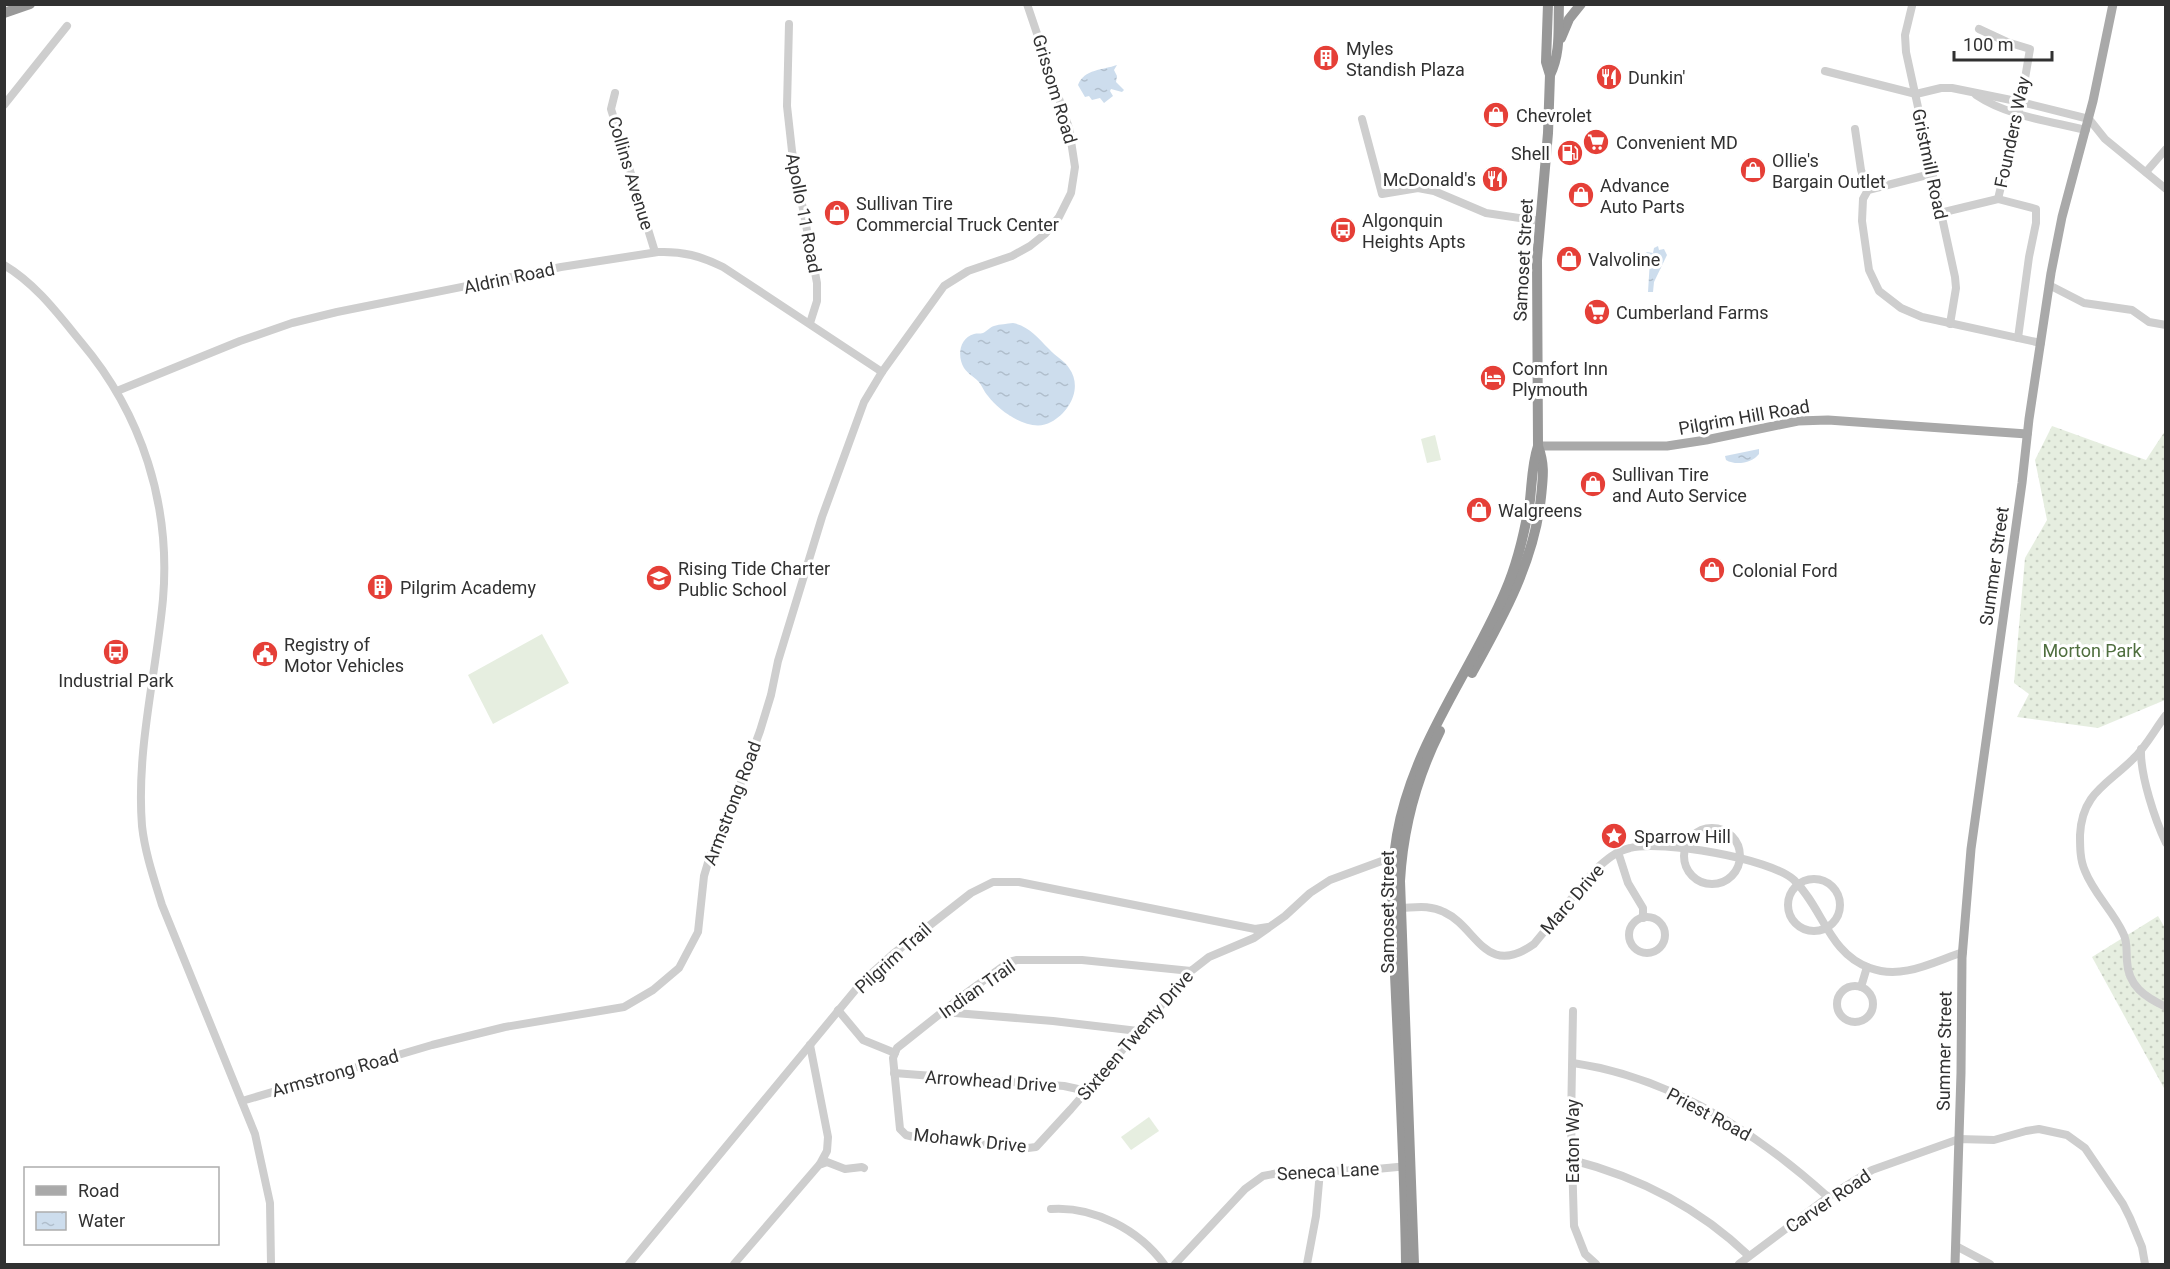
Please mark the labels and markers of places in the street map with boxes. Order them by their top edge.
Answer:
place label: Myles Standish Plaza [1346,38,1465,80]
building icon: Myles Standish Plaza [1311,43,1341,73]
restaurant icon: Dunkin' [1594,62,1624,92]
place label: Dunkin' [1628,67,1685,88]
shop icon: Chevrolet [1481,100,1511,130]
place label: Chevrolet [1516,105,1592,126]
supermarket icon: Convenient MD [1581,127,1611,157]
place label: Convenient MD [1616,132,1738,153]
fuel station icon: Shell [1555,138,1585,168]
place label: Shell [1511,143,1550,164]
place label: Ollie's Bargain Outlet [1772,150,1886,192]
shop icon: Ollie's Bargain Outlet [1738,155,1768,185]
restaurant icon: McDonald's [1480,164,1510,194]
place label: McDonald's [1383,169,1476,190]
place label: Advance Auto Parts [1600,175,1685,217]
shop icon: Advance Auto Parts [1566,180,1596,210]
place label: Sullivan Tire Commercial Truck Center [856,193,1059,235]
shop icon: Sullivan Tire Commercial Truck Center [822,198,852,228]
place label: Algonquin Heights Apts [1362,210,1465,252]
bus stop icon: Algonquin Heights Apts [1328,215,1358,245]
shop icon: Valvoline [1554,244,1584,274]
place label: Valvoline [1588,249,1660,270]
supermarket icon: Cumberland Farms [1582,297,1612,327]
place label: Cumberland Farms [1616,302,1769,323]
place label: Comfort Inn Plymouth [1512,358,1608,400]
hotel icon: Comfort Inn Plymouth [1478,363,1508,393]
place label: Sullivan Tire and Auto Service [1612,464,1747,506]
shop icon: Sullivan Tire and Auto Service [1578,469,1608,499]
shop icon: Walgreens [1464,495,1494,525]
place label: Walgreens [1498,500,1582,521]
shop icon: Colonial Ford [1697,555,1727,585]
place label: Rising Tide Charter Public School [678,558,830,600]
place label: Colonial Ford [1732,560,1838,581]
school or university icon: Rising Tide Charter Public School [644,563,674,593]
building icon: Pilgrim Academy [365,572,395,602]
place label: Pilgrim Academy [400,577,536,598]
place label: Registry of Motor Vehicles [284,634,404,676]
bus stop icon: Industrial Park [101,637,131,667]
public building icon: Registry of Motor Vehicles [250,639,280,669]
place label: Industrial Park [58,670,175,691]
place icon: Sparrow Hill [1599,821,1629,851]
place label: Sparrow Hill [1634,826,1731,847]

